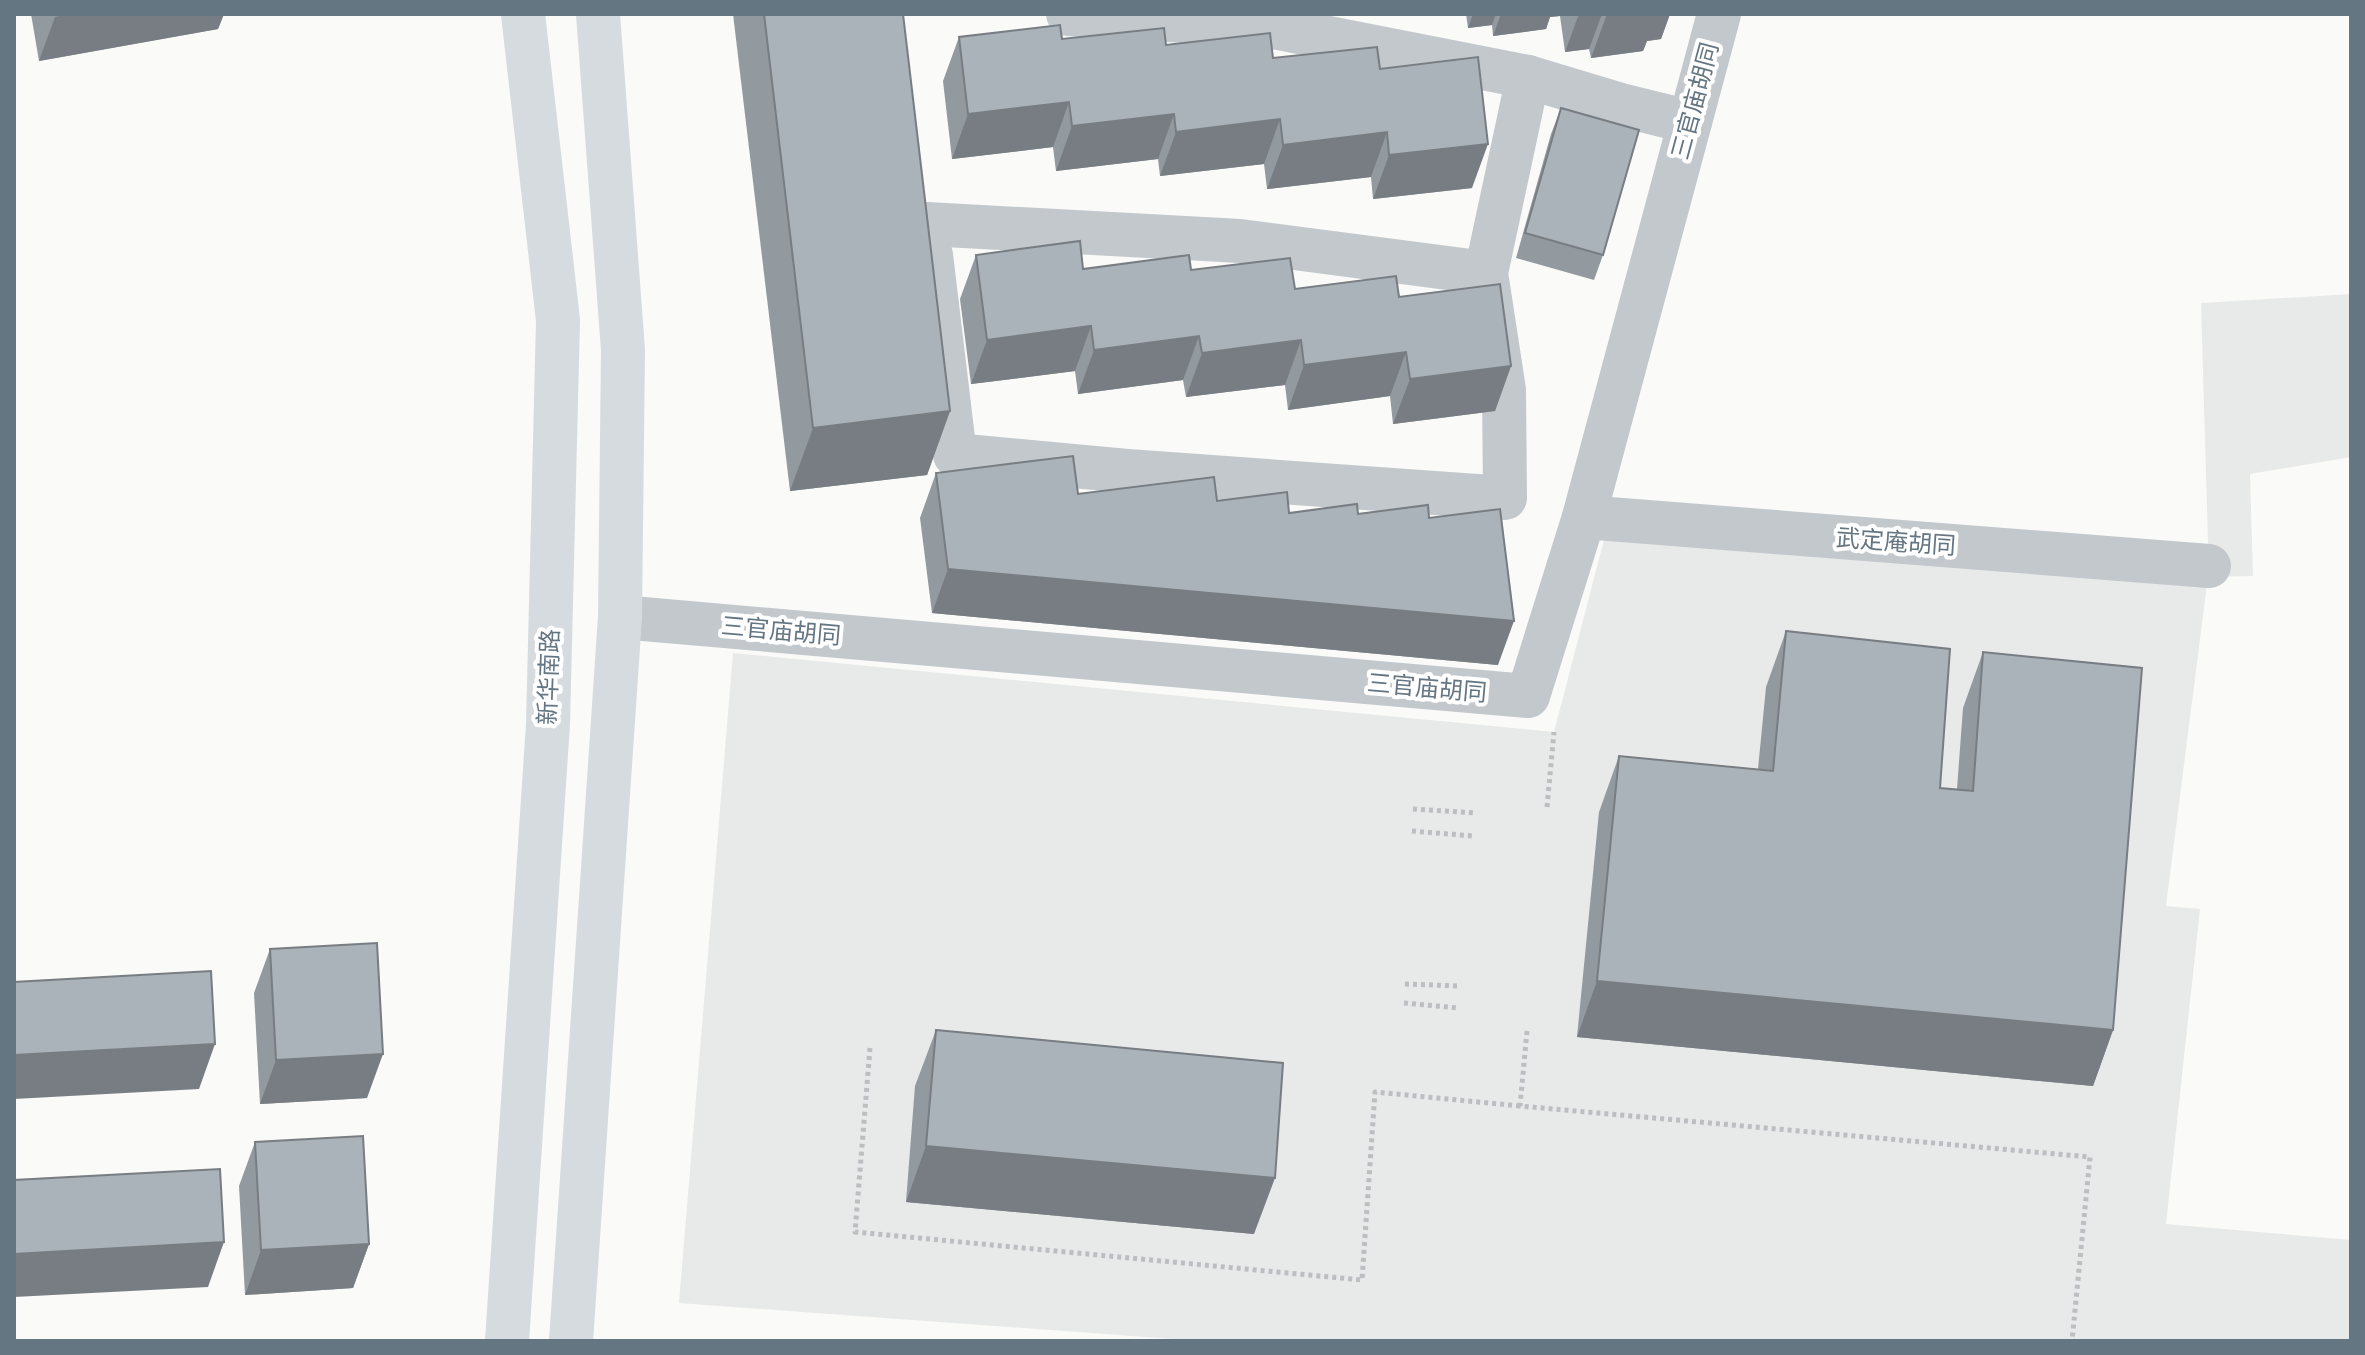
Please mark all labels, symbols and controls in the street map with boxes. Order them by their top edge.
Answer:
street label: 三官庙胡同 [1662,38,1725,163]
street label: 武定庵胡同 [1835,520,1957,561]
street label: 三官庙胡同 [720,608,842,651]
street label: 新华南路 [529,628,566,725]
street label: 三官庙胡同 [1366,665,1488,708]

